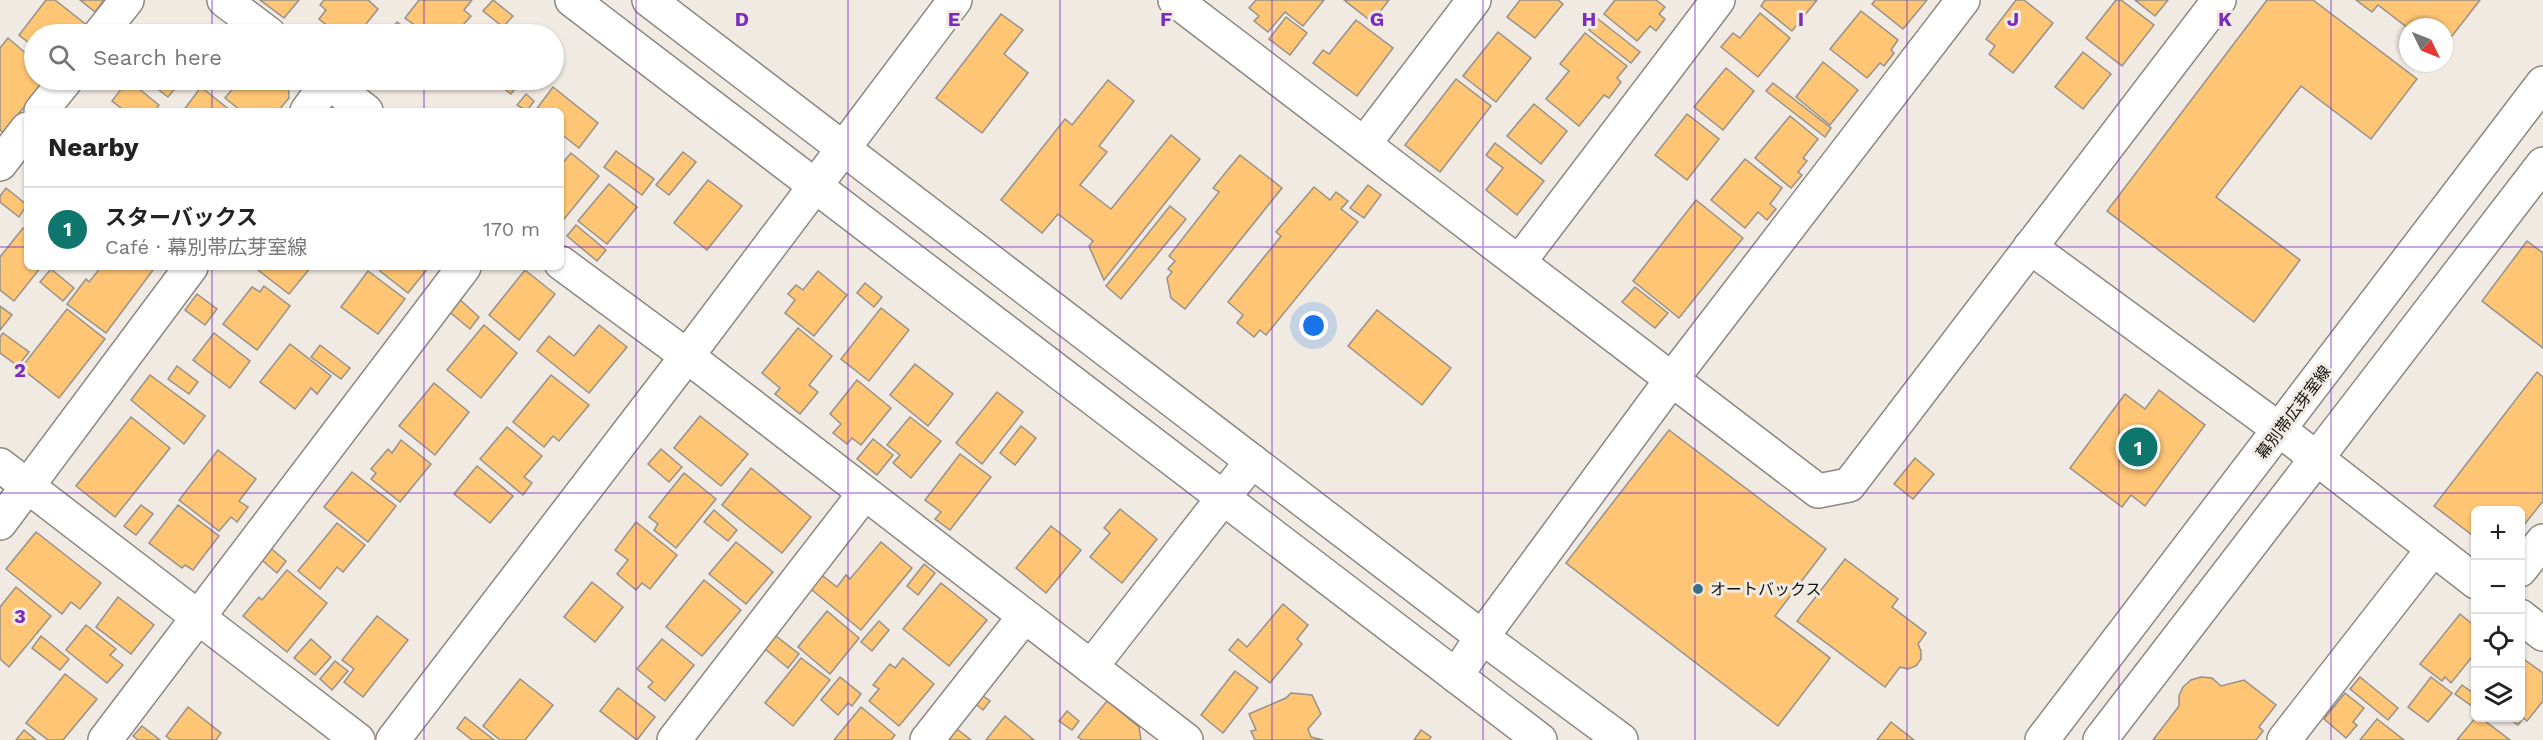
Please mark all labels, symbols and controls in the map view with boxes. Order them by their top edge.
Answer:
text: D [735,7,749,31]
text: E [948,7,960,31]
text: F [1160,7,1172,31]
text: G [1370,7,1384,31]
text: H [1582,7,1596,31]
text: I [1798,7,1804,31]
text: J [2007,7,2019,31]
text: K [2218,7,2232,31]
north arrow [2399,18,2453,72]
search box [24,24,564,90]
icon: search [45,41,78,74]
text: Search here [93,45,222,70]
text: Nearby [48,132,139,162]
text: スターバックス [105,205,258,230]
text: 1 [63,217,72,241]
text: 170 m [483,217,540,241]
text: Café · 幕別帯広芽室線 [105,235,307,259]
your location [1299,311,1328,340]
text: 2 [14,358,26,382]
street label: 幕別帯広芽室線 [2252,362,2335,463]
pin: 1 [2118,424,2158,470]
map controls [2471,506,2525,722]
button: + [2471,506,2525,560]
button: − [2471,560,2525,614]
place label: オートバックス [1710,580,1822,599]
marker: オートバックス [1691,582,1705,596]
text: 3 [14,604,26,628]
button: locate [2471,614,2525,668]
button: layers [2471,668,2525,722]

